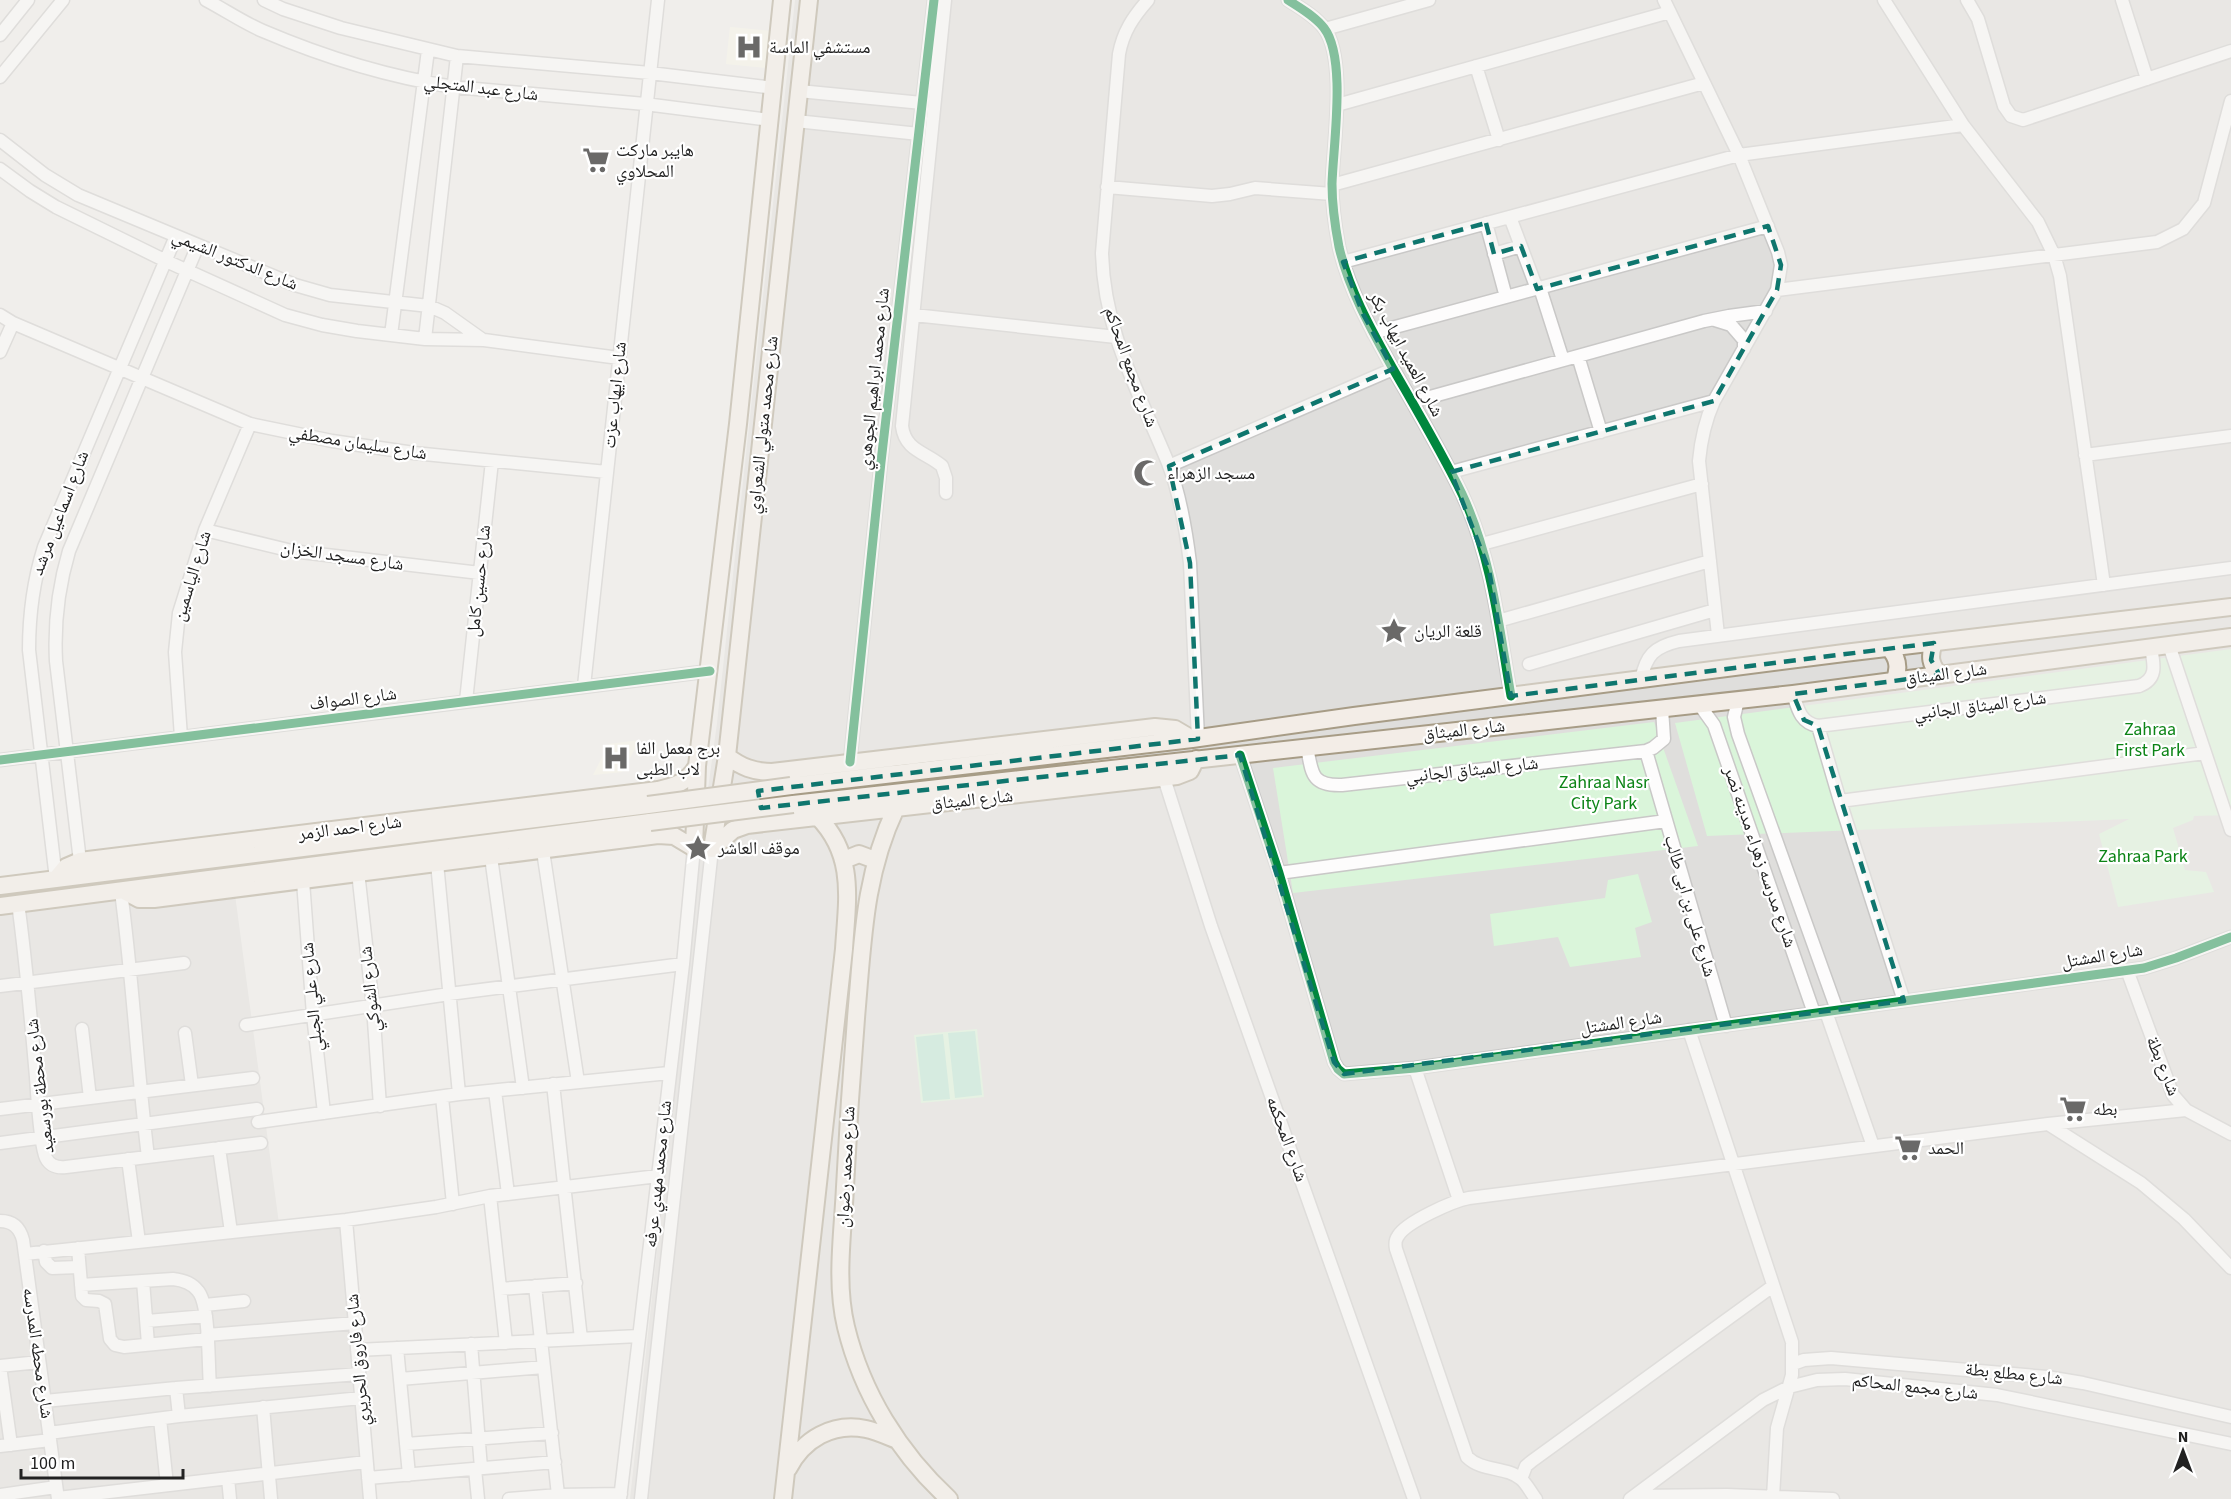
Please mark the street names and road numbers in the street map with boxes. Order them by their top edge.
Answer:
street label: شارع عبد المتجلي [422,69,540,109]
street label: شارع الدكتور الشيمي [168,223,302,298]
street label: شارع العميد ايهاب بكر [1362,286,1450,421]
street label: شارع محمد ابراهيم الجوهري [852,287,898,472]
street label: شارع مجمع المحاكم [1098,303,1164,431]
street label: شارع محمد متولي الشعراوي [741,335,786,516]
street label: شارع ايهاب عزت [597,340,633,450]
street label: شارع سليمان مصطفي [287,420,429,468]
street label: شارع اسماعيل مرشد [25,447,95,579]
street label: شارع حسين كامل [461,524,497,638]
street label: شارع الياسمين [166,528,218,624]
street label: شارع مسجد الخزان [279,535,405,577]
street label: شارع الميثاق [1904,657,1988,691]
street label: شارع الصواف [308,681,398,717]
street label: شارع الميثاق الجانبي [1912,685,2048,728]
street label: شارع الميثاق [1422,713,1506,747]
street label: شارع الميثاق الجانبي [1404,751,1540,791]
street label: شارع مدرسه زهراء مدينه نصر [1717,762,1803,951]
street label: شارع الميثاق [930,783,1014,817]
street label: شارع احمد الزمر [296,809,403,847]
street label: شارع على بن ابى طالب [1658,832,1722,980]
street label: شارع المشتل [2059,937,2145,975]
street label: شارع علي الجبلي [295,941,331,1053]
street label: شارع الشوكي [353,945,388,1033]
street label: شارع المشتل [1578,1005,1664,1041]
street label: شارع محطة بورسعيد [19,1017,61,1155]
street label: شارع بطة [2140,1032,2186,1100]
street label: شارع المحكمه [1260,1093,1314,1185]
street label: شارع محمد مهدي عرفه [638,1099,680,1249]
street label: شارع محمد رضوان [830,1105,862,1229]
street label: شارع محطه المدرسه [16,1286,60,1420]
street label: شارع فاروق الحريري [340,1293,378,1427]
street label: شارع مطلع بطة [1964,1356,2064,1392]
street label: شارع مجمع المحاكم [1851,1368,1979,1406]

